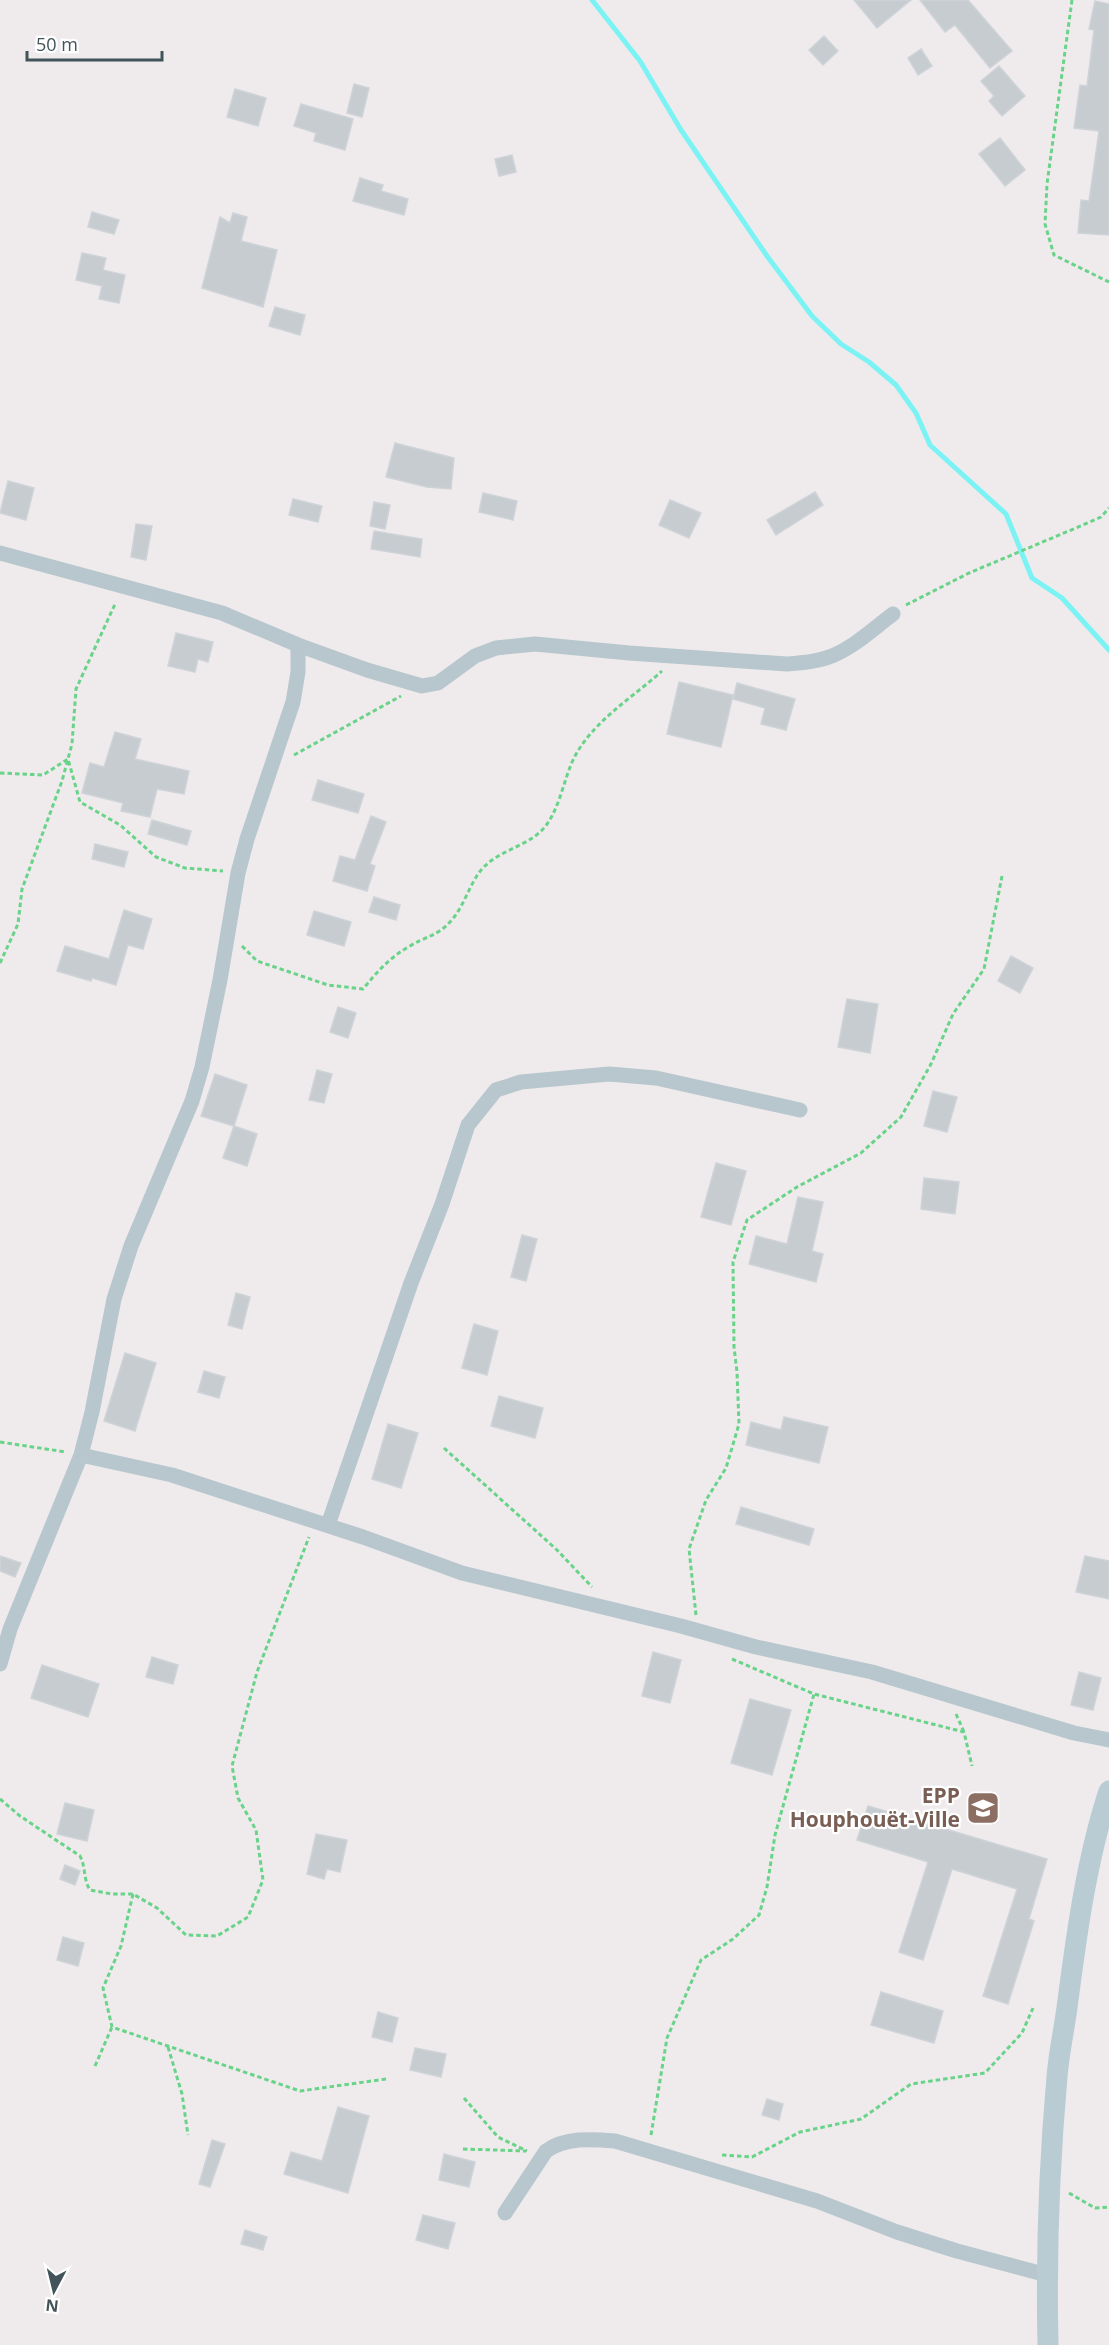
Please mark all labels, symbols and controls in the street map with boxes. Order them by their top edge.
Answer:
scale bar [27,24,162,62]
text: 50 m [36,32,78,56]
place label: EPP Houphouët-Ville [790,1781,960,1833]
school or university icon: EPP Houphouët-Ville [965,1790,1001,1826]
north arrow [24,2261,84,2321]
text: N [44,2294,60,2318]

